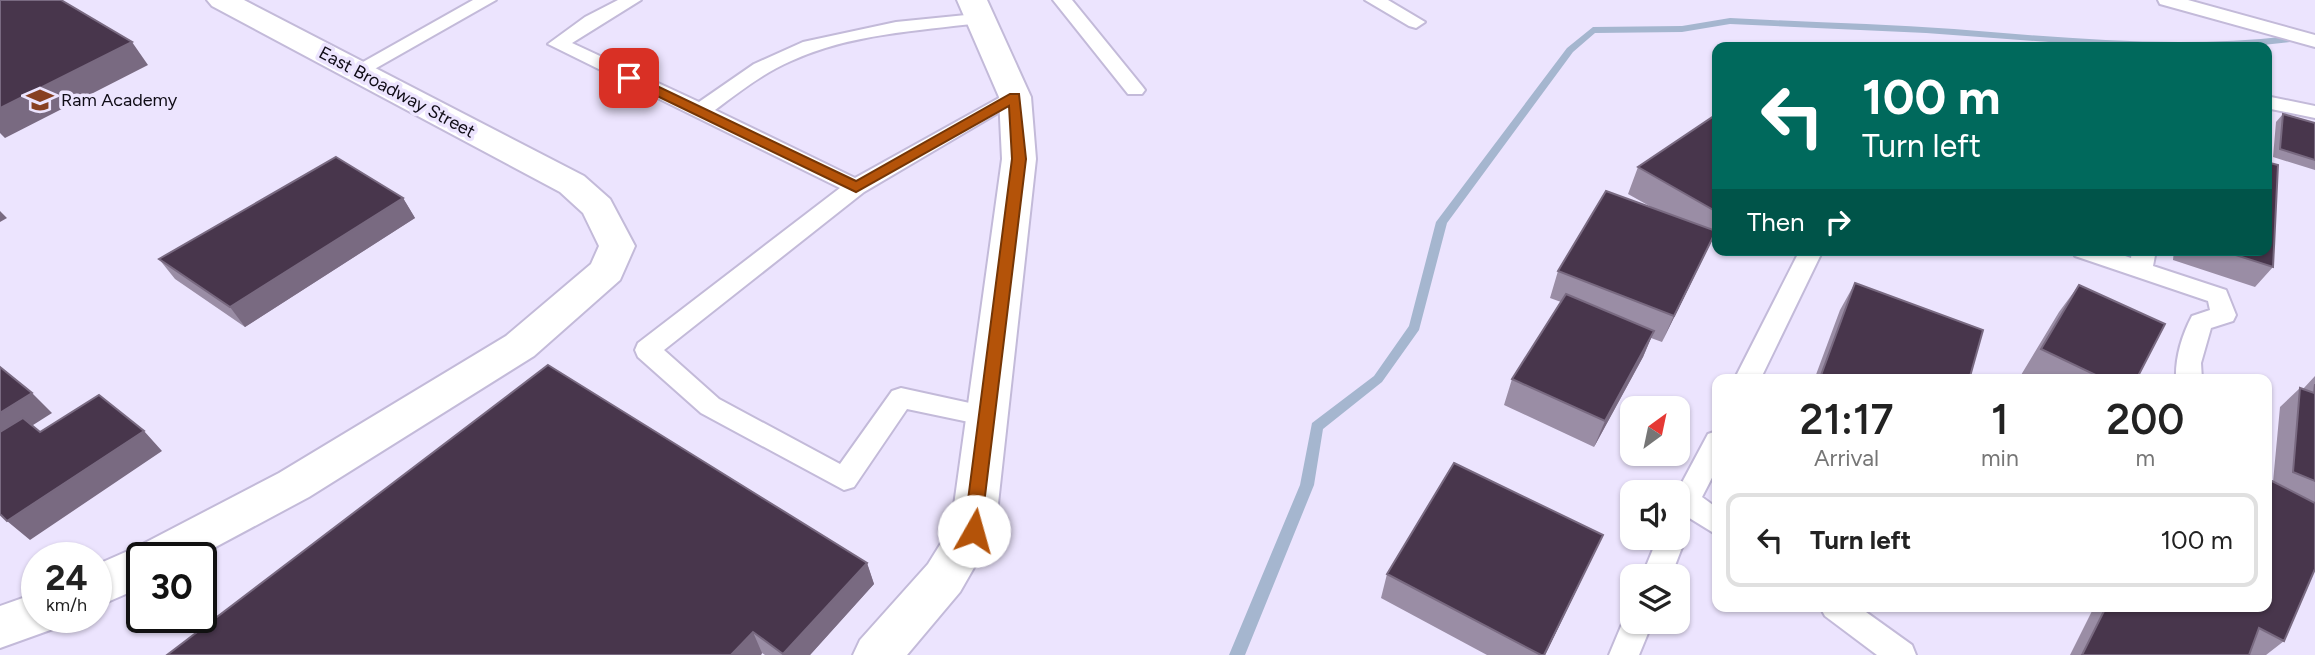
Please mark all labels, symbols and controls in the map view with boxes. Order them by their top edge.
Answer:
street label: East Broadway Street [315,41,479,143]
pin [599,48,659,108]
icon: arrive [610,59,648,97]
text: 100 m [1862,67,2001,126]
icon: left [1747,70,1838,161]
school or university icon: Ram Academy [25,85,55,115]
place label: Ram Academy [61,89,178,111]
text: Turn left [1862,127,1981,165]
icon: right [1819,203,1857,241]
text: Then [1747,206,1805,238]
text: 21:17 [1800,394,1894,445]
text: 1 [1991,394,2009,445]
text: 200 [2106,394,2184,445]
north arrow [1620,396,1690,466]
map controls [1620,396,1690,634]
text: Arrival [1814,444,1879,472]
text: min [1981,444,2019,472]
text: m [2136,444,2155,472]
button: sound [1620,480,1690,550]
position arrow [937,494,1011,568]
icon: left [1751,521,1789,559]
text: Turn left [1810,524,1911,556]
text: 100 m [2160,524,2233,556]
speed limit sign: 30 [126,542,217,633]
text: 24 [45,557,88,599]
button: layers [1620,564,1690,634]
text: km/h [46,594,87,616]

